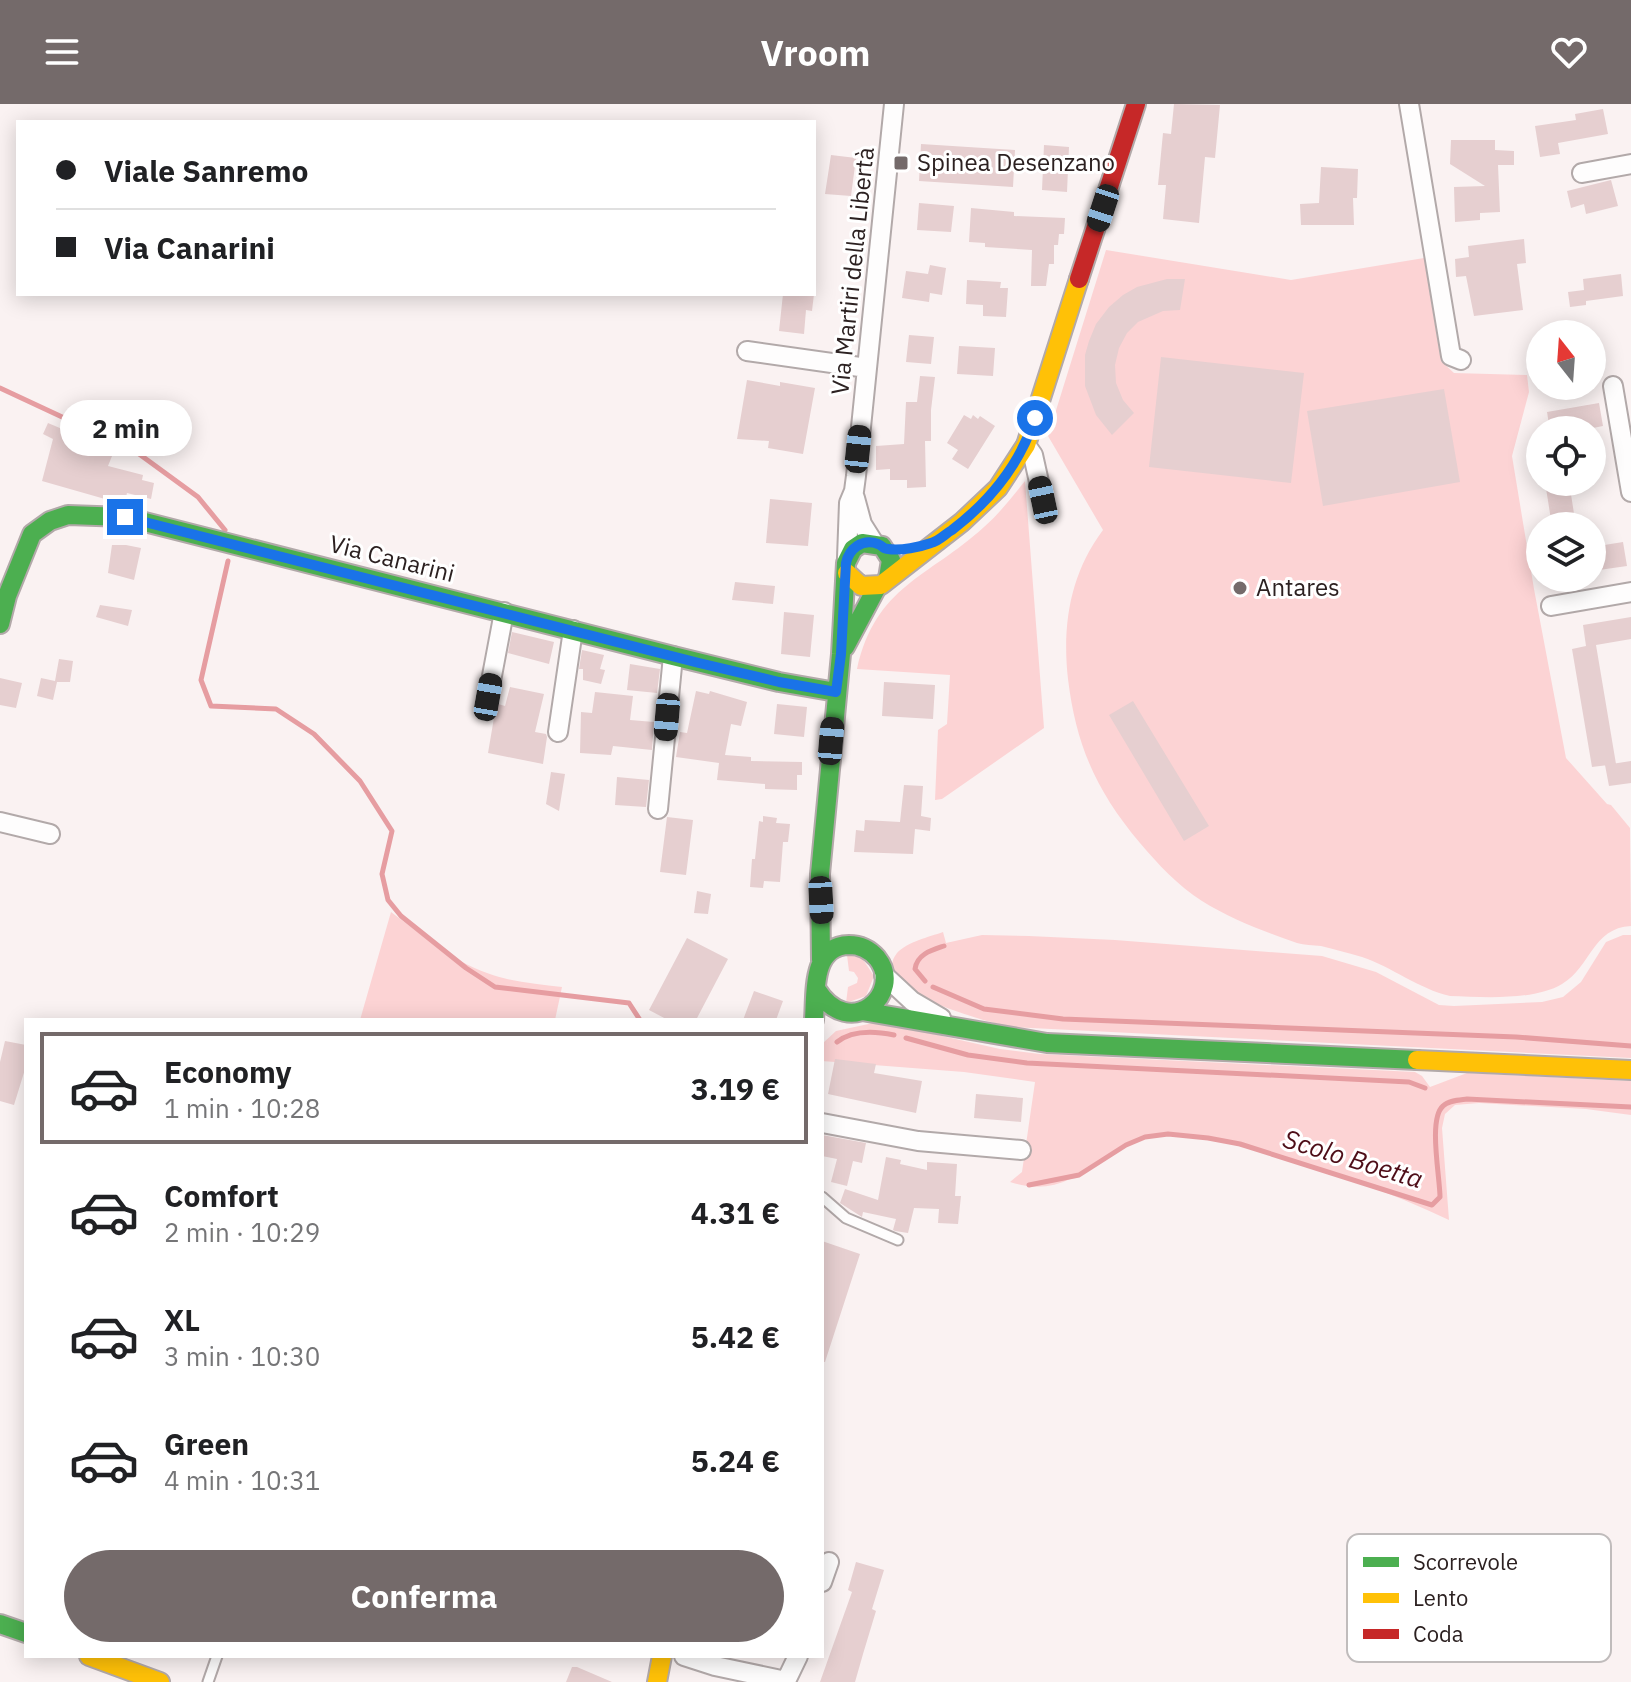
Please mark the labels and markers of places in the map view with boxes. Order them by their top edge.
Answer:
place label: Spinea Desenzano [917,146,1115,178]
marker: Spinea Desenzano [892,154,910,172]
place label: Antares [1256,571,1340,603]
marker: Antares [1231,579,1249,597]

